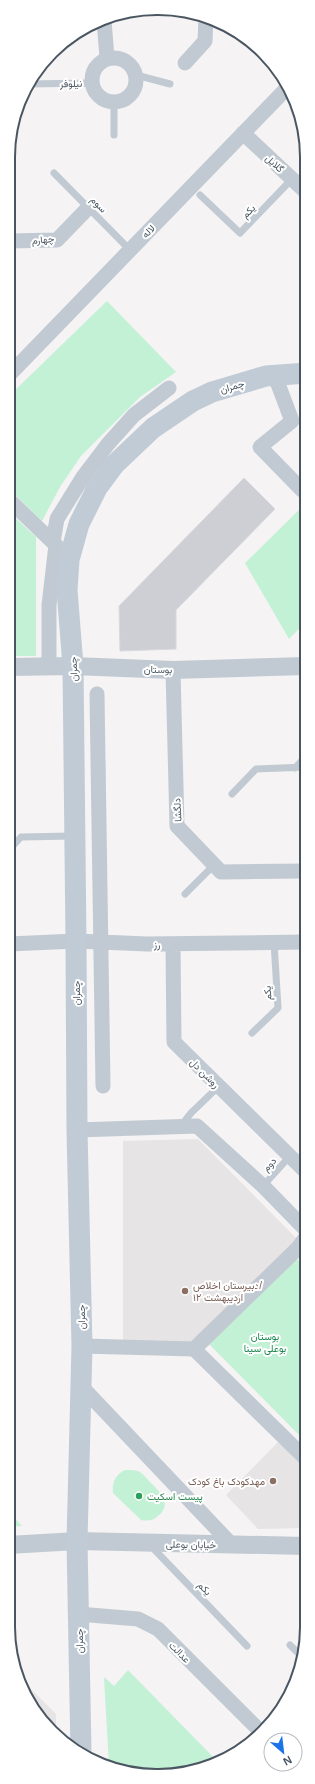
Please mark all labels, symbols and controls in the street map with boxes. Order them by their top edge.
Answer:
street label: نیلوفر [59,78,83,90]
street label: گلایل [263,152,286,176]
street label: سوم [88,194,109,215]
street label: یکم [239,202,258,221]
street label: لاله [140,223,157,240]
street label: چهارم [31,233,55,248]
street label: چمران [219,378,246,397]
street label: چمران [68,656,81,682]
street label: بوستان [144,664,172,676]
street label: دلگشا [171,798,184,822]
street label: رز [153,939,160,951]
street label: چمران [71,980,84,1005]
street label: یکم [262,985,274,1001]
street label: روشن دل [187,1056,222,1091]
street label: دوم [260,1155,279,1174]
place label: دبیرستان اخلاص/ ۱۲ اردیبهشت [193,1280,262,1304]
marker: دبیرستان اخلاص/ ۱۲ اردیبهشت [180,1286,190,1296]
street label: چمران [76,1304,89,1329]
park label: بوستان بوعلی سینا [244,1331,286,1355]
place label: مهدکودک باغ کودک [188,1476,265,1488]
marker: مهدکودک باغ کودک [268,1476,278,1486]
marker: پیست اسکیت [134,1491,144,1501]
place label: پیست اسکیت [147,1491,203,1504]
street label: خیابان بوعلی [166,1539,217,1551]
street label: یکم [195,1579,214,1598]
street label: چمران [74,1628,87,1653]
street label: عدالت [167,1640,192,1665]
north arrow [263,1732,303,1772]
text: N [281,1754,294,1768]

